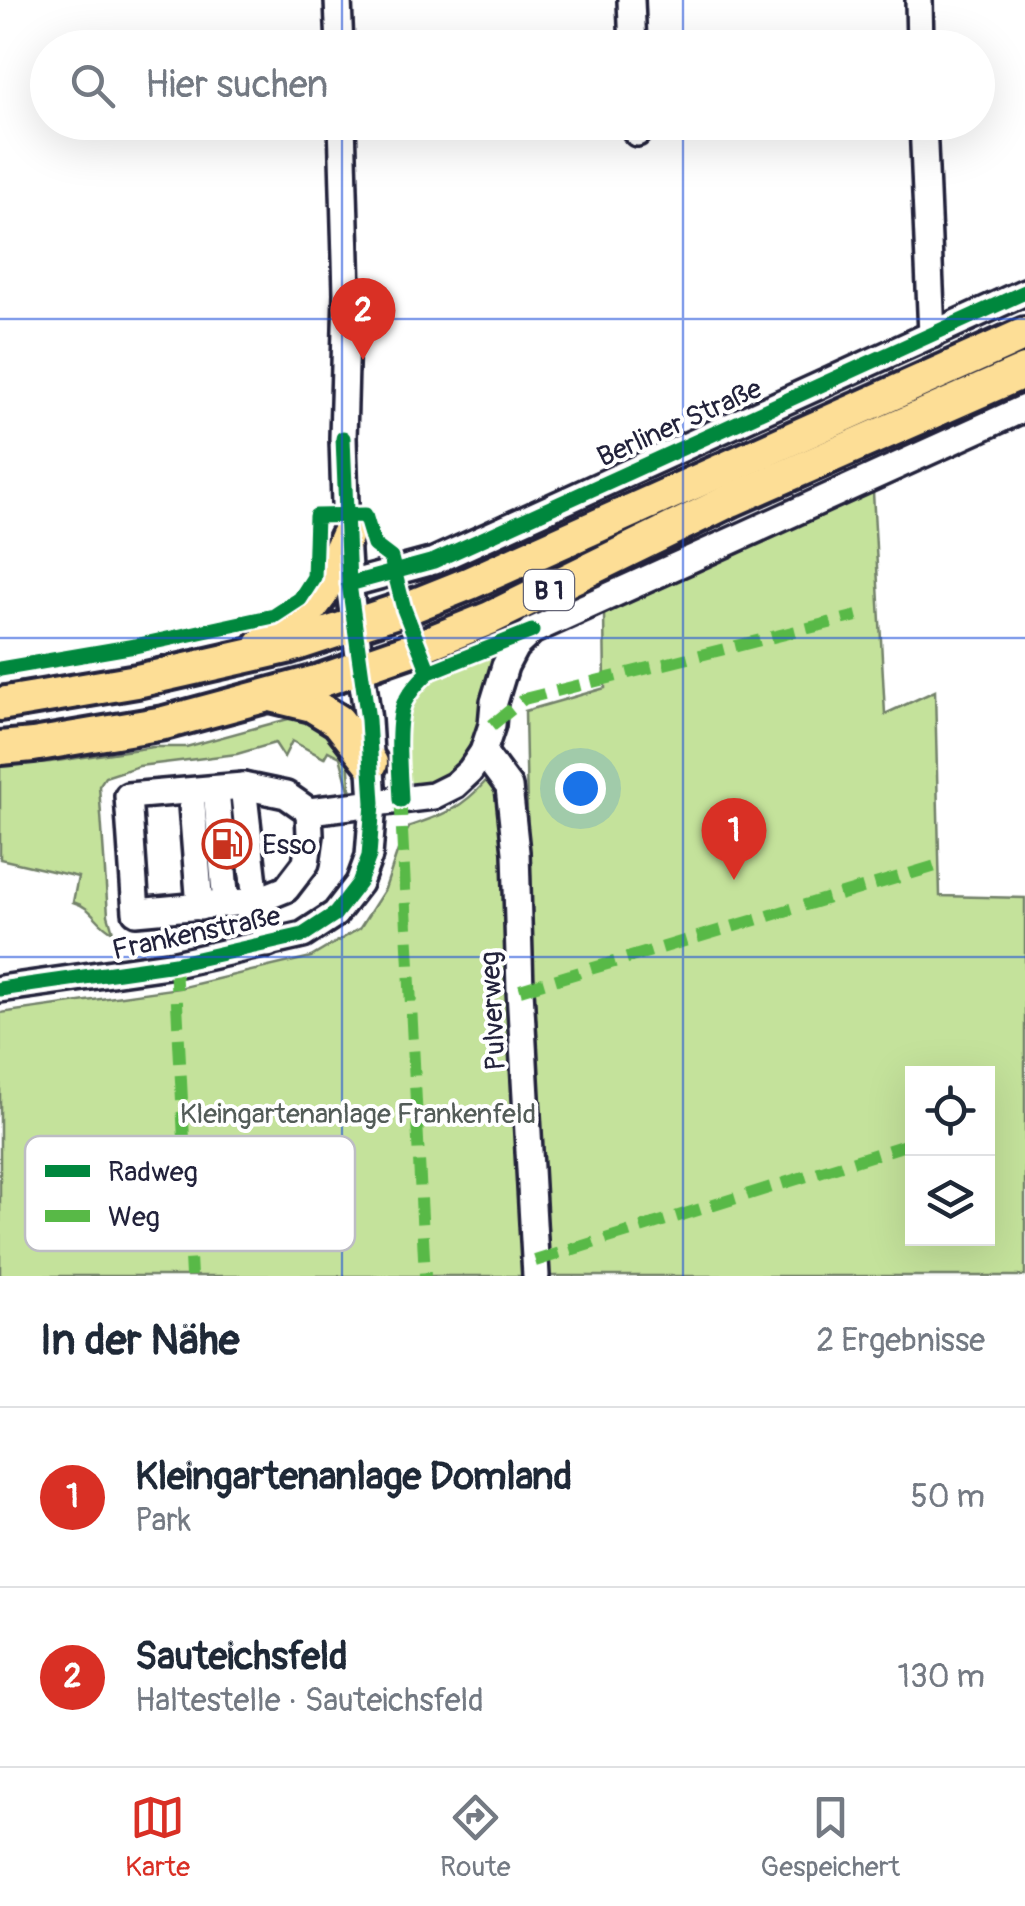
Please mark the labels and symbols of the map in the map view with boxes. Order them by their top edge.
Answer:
pin: 2 [330,278,396,360]
street label: Berliner Straße [592,371,767,475]
road number: B 1 [524,570,574,610]
your location [555,763,606,814]
pin: 1 [702,798,766,880]
fuel station icon: Esso [201,818,253,870]
place label: Esso [262,828,317,863]
street label: Frankenstraße [109,899,284,968]
street label: Pulverweg [473,950,514,1071]
park label: Kleingartenanlage Frankenfeld [180,1097,536,1132]
legend [25,1136,355,1251]
text: Radweg [108,1155,198,1190]
text: Weg [108,1200,160,1235]

